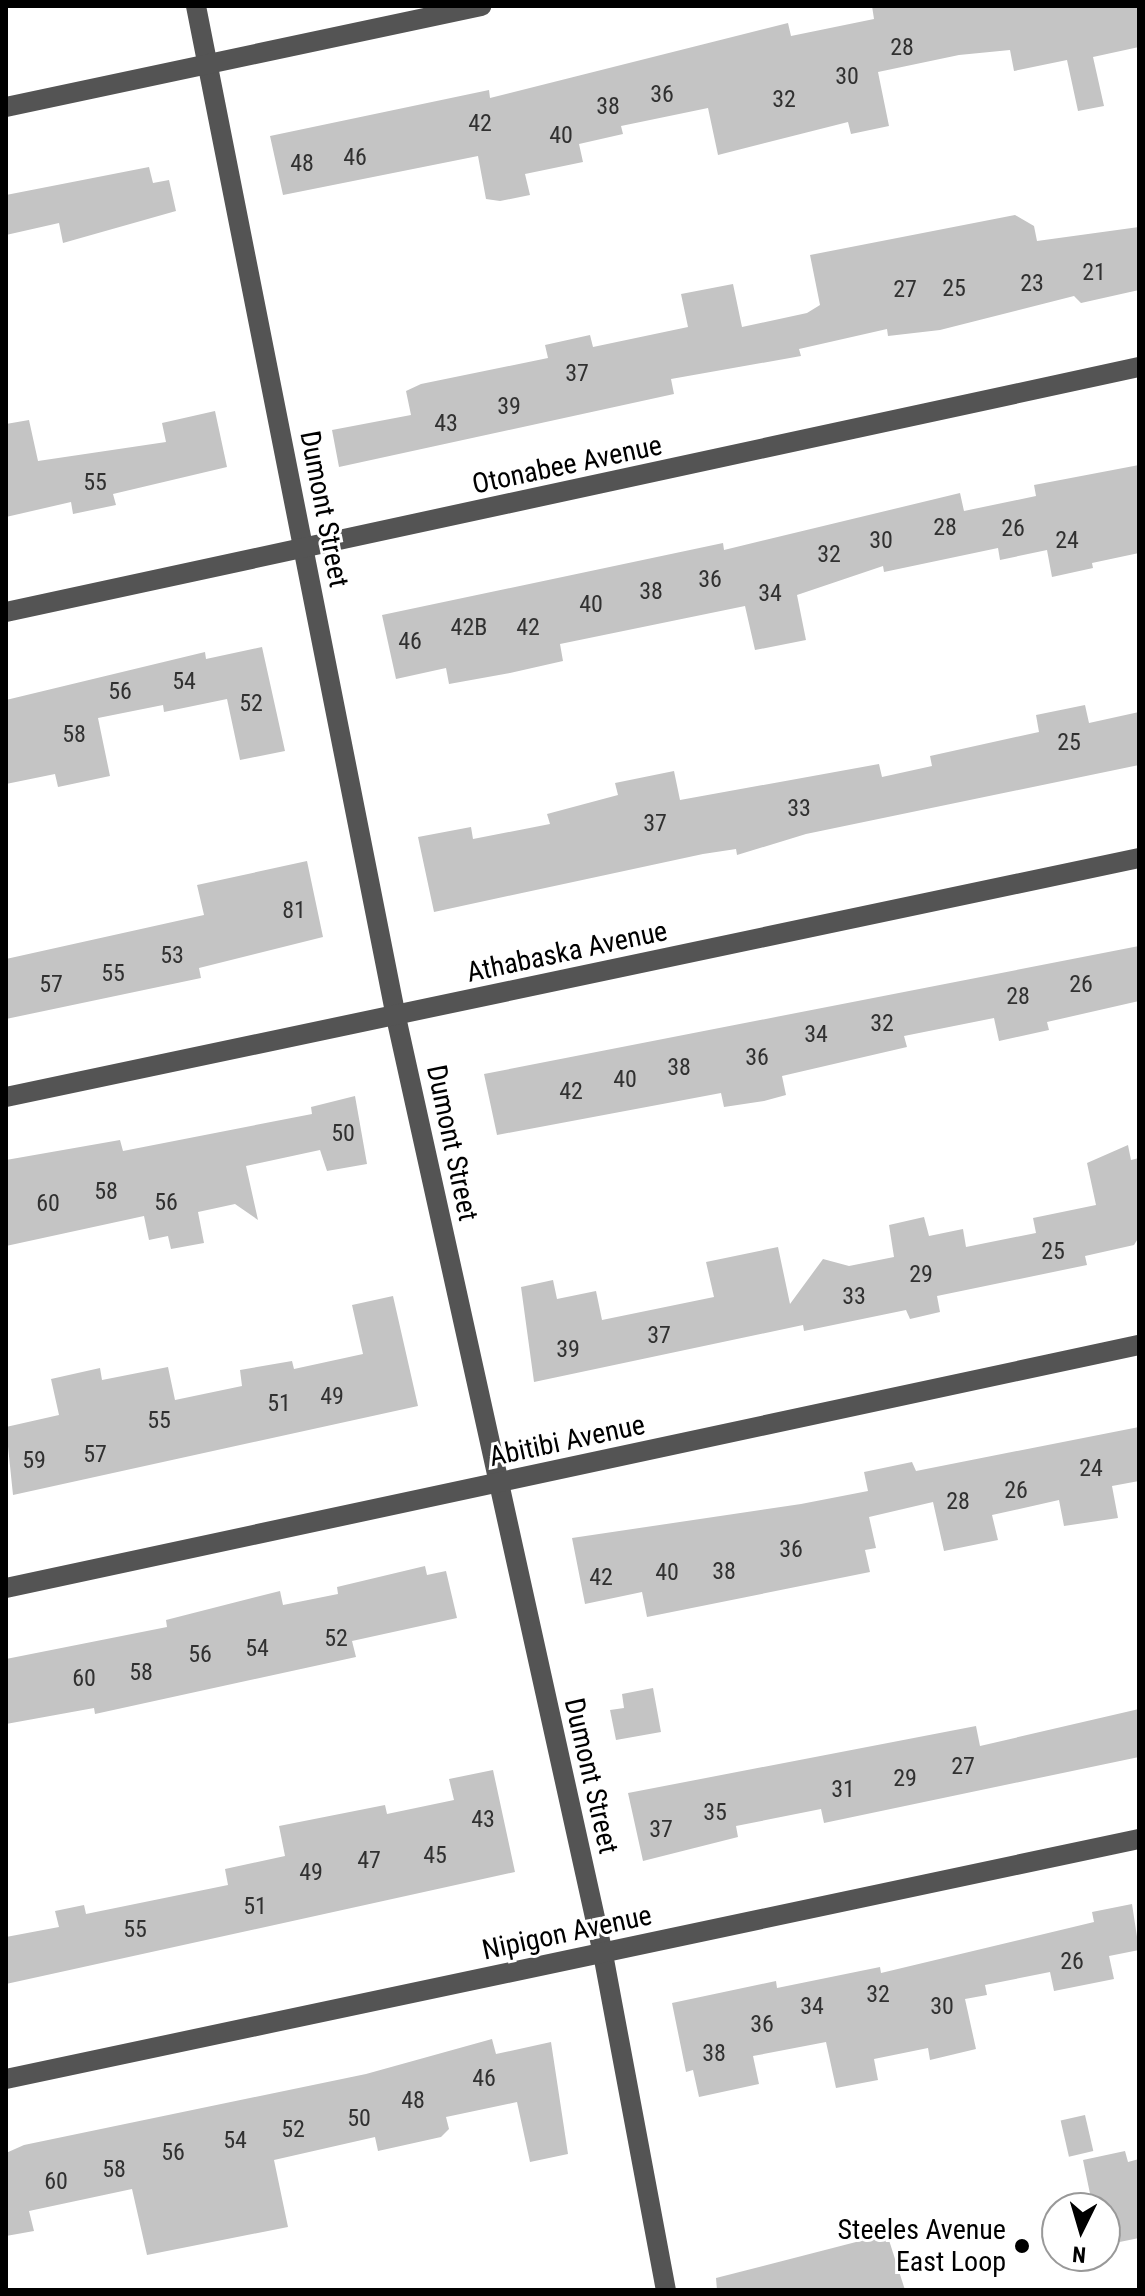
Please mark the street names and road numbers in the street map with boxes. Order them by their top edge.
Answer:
street label: Dumont Street [292,428,356,590]
street label: Otonabee Avenue [469,429,665,501]
street label: Athabaska Avenue [464,914,670,990]
street label: Dumont Street [419,1062,485,1224]
street label: Abitibi Avenue [486,1408,648,1474]
street label: Dumont Street [557,1695,625,1857]
street label: Nipigon Avenue [479,1899,655,1967]

